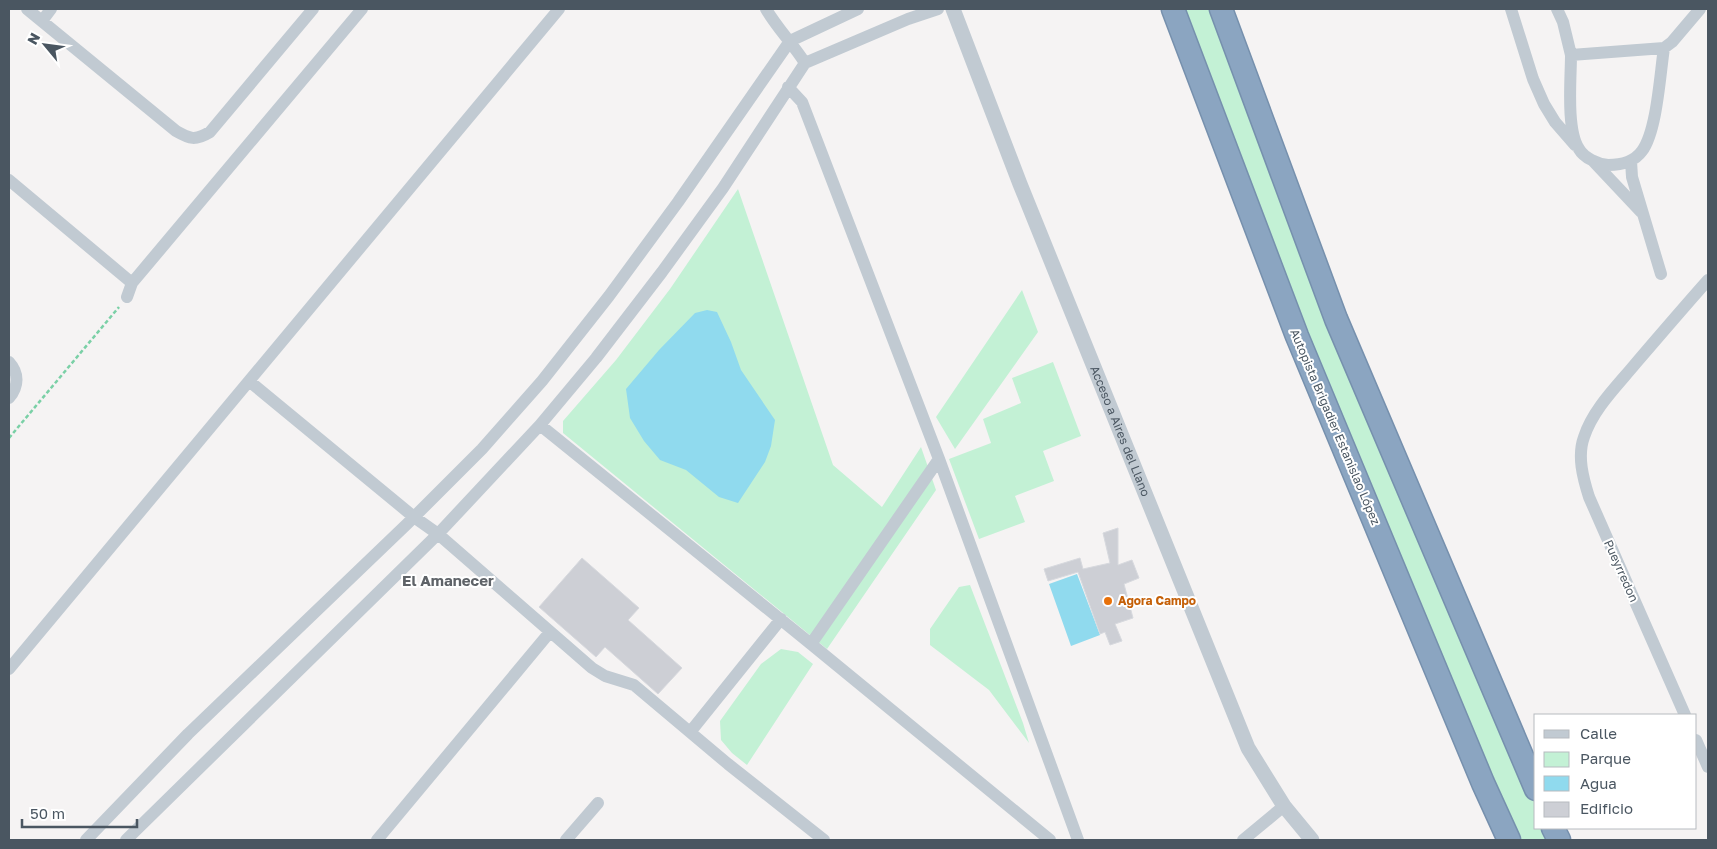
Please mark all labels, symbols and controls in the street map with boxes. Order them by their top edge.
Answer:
north arrow [20,20,70,70]
text: N [23,30,43,47]
street label: Autopista Brigadier Estanislao López [1287,327,1384,527]
street label: Acceso a Aires del Llano [1087,363,1154,499]
street label: Pueyrredon [1601,537,1642,604]
district label: El Amanecer [402,571,494,589]
place label: Agora Campo [1118,593,1196,608]
marker: Agora Campo [1102,595,1114,607]
legend [1534,714,1697,829]
text: Calle [1580,724,1617,742]
text: Parque [1580,749,1631,767]
text: Agua [1580,774,1617,792]
scale bar [22,796,138,828]
text: Edificio [1580,799,1633,817]
text: 50 m [30,804,65,822]

